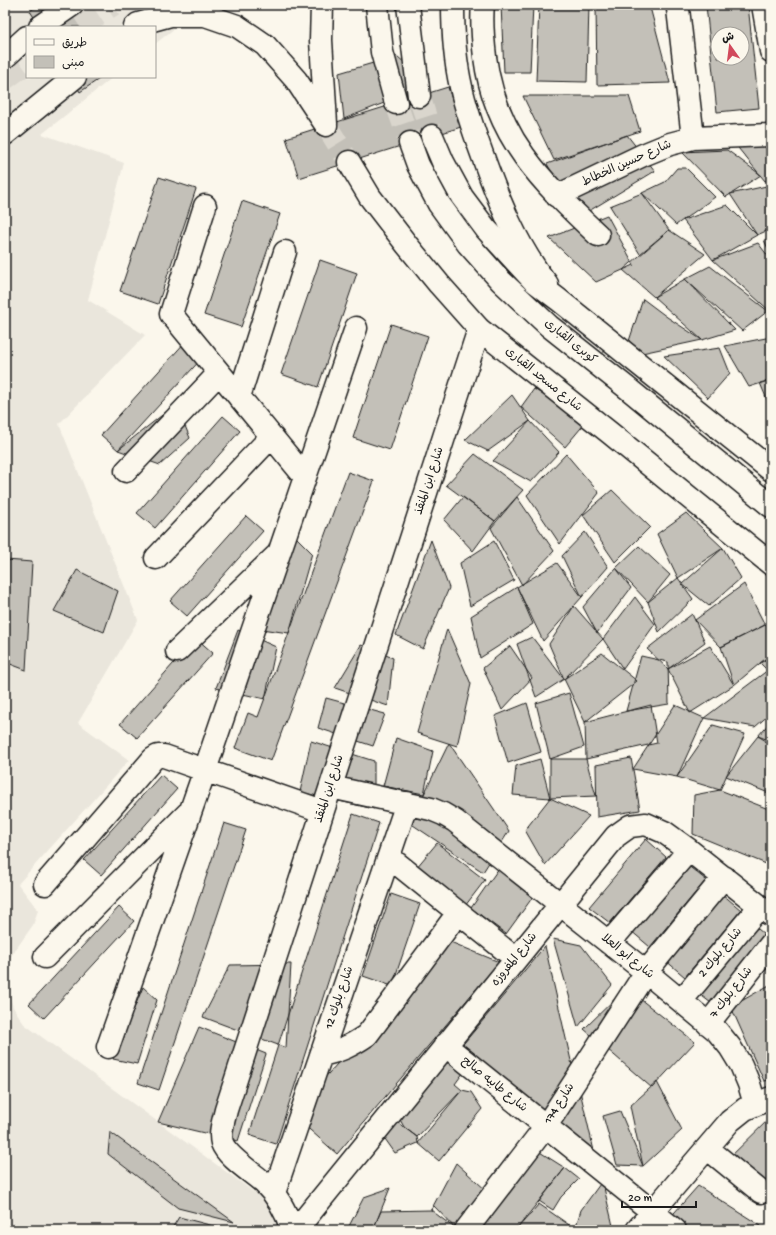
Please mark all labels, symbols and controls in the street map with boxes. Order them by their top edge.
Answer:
legend [26,26,156,78]
north arrow [710,26,750,66]
text: ش [721,31,735,46]
text: طريق [62,37,87,51]
text: مبنى [62,57,85,71]
street label: شارع حسين الخطاط [580,137,674,190]
street label: كوبرى القبارى [541,317,599,367]
street label: شارع مسجد القبارى [502,345,584,415]
street label: شارع ابن المنقذ [412,445,448,517]
street label: شارع ابن المنقذ [312,753,348,825]
street label: شارع بلوك 2 [696,925,746,981]
street label: شارع المفروزه [489,930,541,990]
street label: شارع ابو العلا [598,932,656,982]
street label: شارع بلوك 12 [322,965,357,1032]
street label: شارع بلوك 7 [707,965,756,1022]
street label: شارع طابيه صالح [458,1054,530,1116]
street label: شارع 174 [541,1081,578,1128]
scale bar [622,1183,696,1209]
text: 20 m [628,1192,653,1206]

